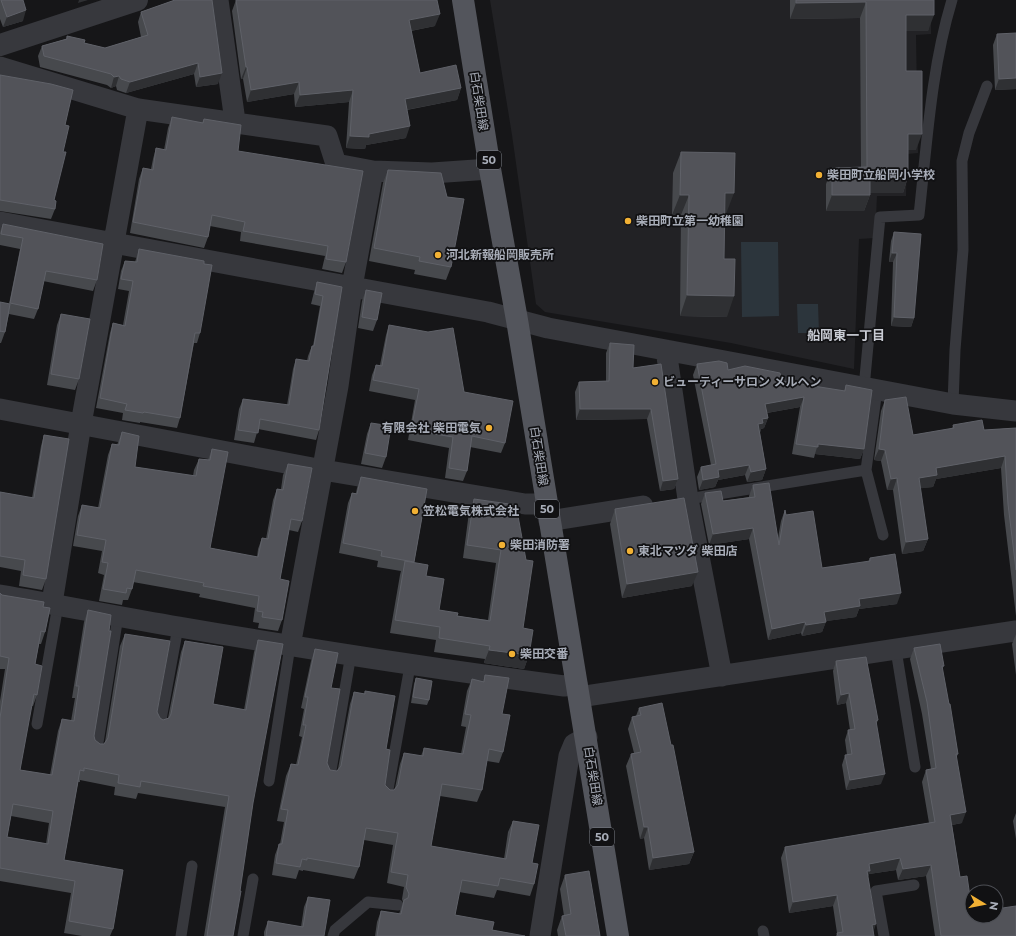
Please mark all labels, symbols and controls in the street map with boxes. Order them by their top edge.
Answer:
street label: 白石柴田線 [467,70,492,132]
road number: 50 [477,151,501,169]
place label: 柴田町立船岡小学校 [827,167,935,182]
marker: 柴田町立船岡小学校 [814,170,824,180]
place label: 柴田町立第一幼稚園 [636,213,744,228]
marker: 柴田町立第一幼稚園 [623,216,633,226]
place label: 河北新報船岡販売所 [446,247,554,262]
marker: 河北新報船岡販売所 [433,250,443,260]
district label: 船岡東一丁目 [807,327,885,343]
place label: ビューティーサロン メルヘン [663,374,821,389]
marker: ビューティーサロン メルヘン [650,377,660,387]
place label: 有限会社 柴田電気 [382,420,481,435]
marker: 有限会社 柴田電気 [484,423,494,433]
street label: 白石柴田線 [527,425,552,487]
road number: 50 [535,500,559,518]
place label: 笠松電気株式会社 [422,503,519,518]
marker: 笠松電気株式会社 [410,506,420,516]
place label: 柴田消防署 [510,537,570,552]
marker: 柴田消防署 [497,540,507,550]
place label: 東北マツダ 柴田店 [638,543,737,558]
marker: 東北マツダ 柴田店 [625,546,635,556]
place label: 柴田交番 [520,646,569,661]
marker: 柴田交番 [507,649,517,659]
street label: 白石柴田線 [581,745,606,807]
road number: 50 [590,828,614,846]
north arrow [964,884,1004,924]
text: N [986,900,1002,911]

